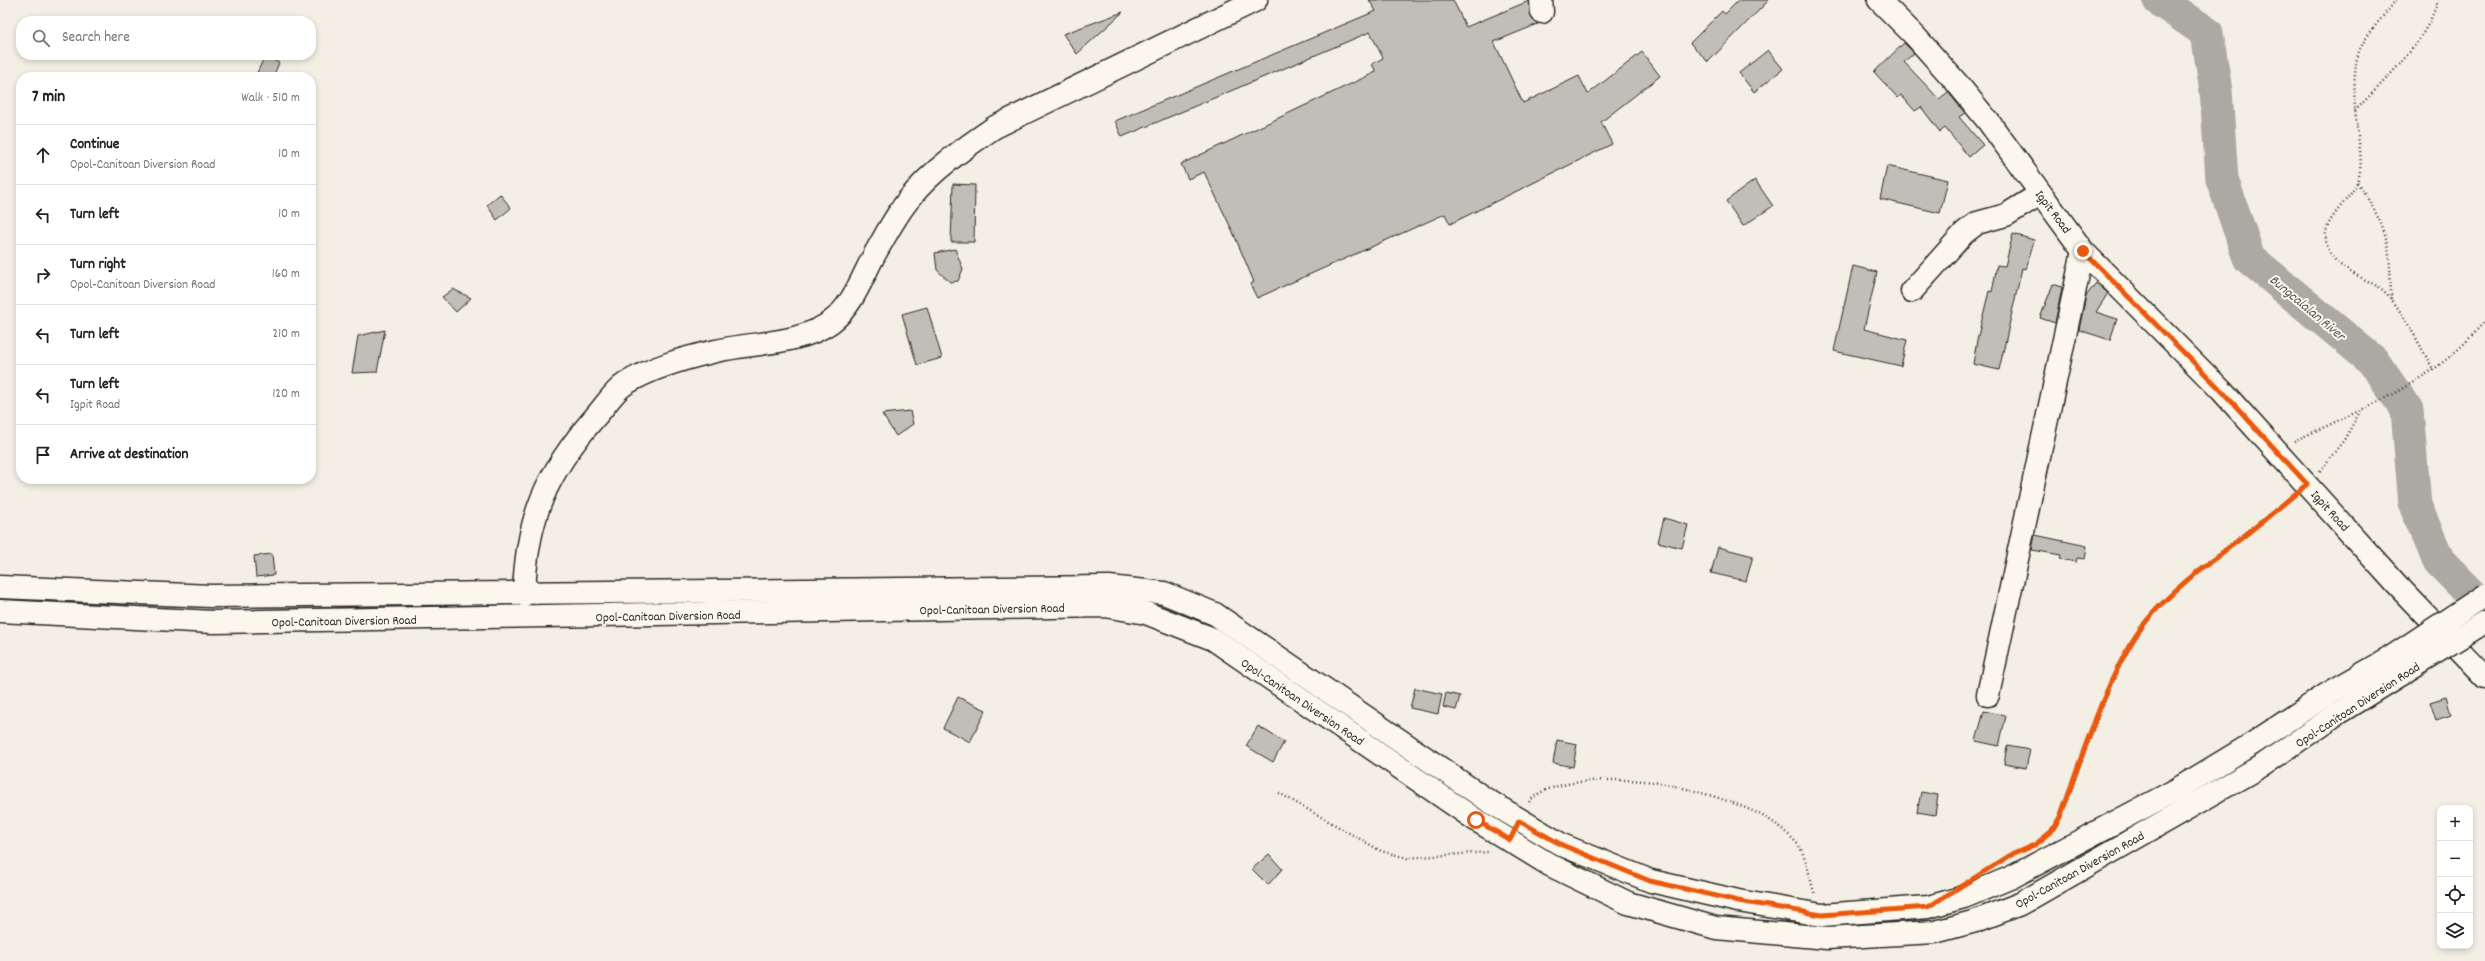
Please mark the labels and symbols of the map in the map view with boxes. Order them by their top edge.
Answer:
street label: Igpit Road [2029,187,2075,238]
route end [2074,242,2092,260]
water label: Bungcalalan River [2264,271,2350,347]
street label: Igpit Road [2305,487,2353,537]
street label: Opol-Canitoan Diversion Road [919,600,1065,621]
street label: Opol-Canitoan Diversion Road [595,607,741,628]
street label: Opol-Canitoan Diversion Road [271,612,417,633]
street label: Opol-Canitoan Diversion Road [1236,655,1367,752]
street label: Opol-Canitoan Diversion Road [2292,659,2424,754]
route start [1467,811,1485,829]
street label: Opol-Canitoan Diversion Road [2012,828,2148,915]

